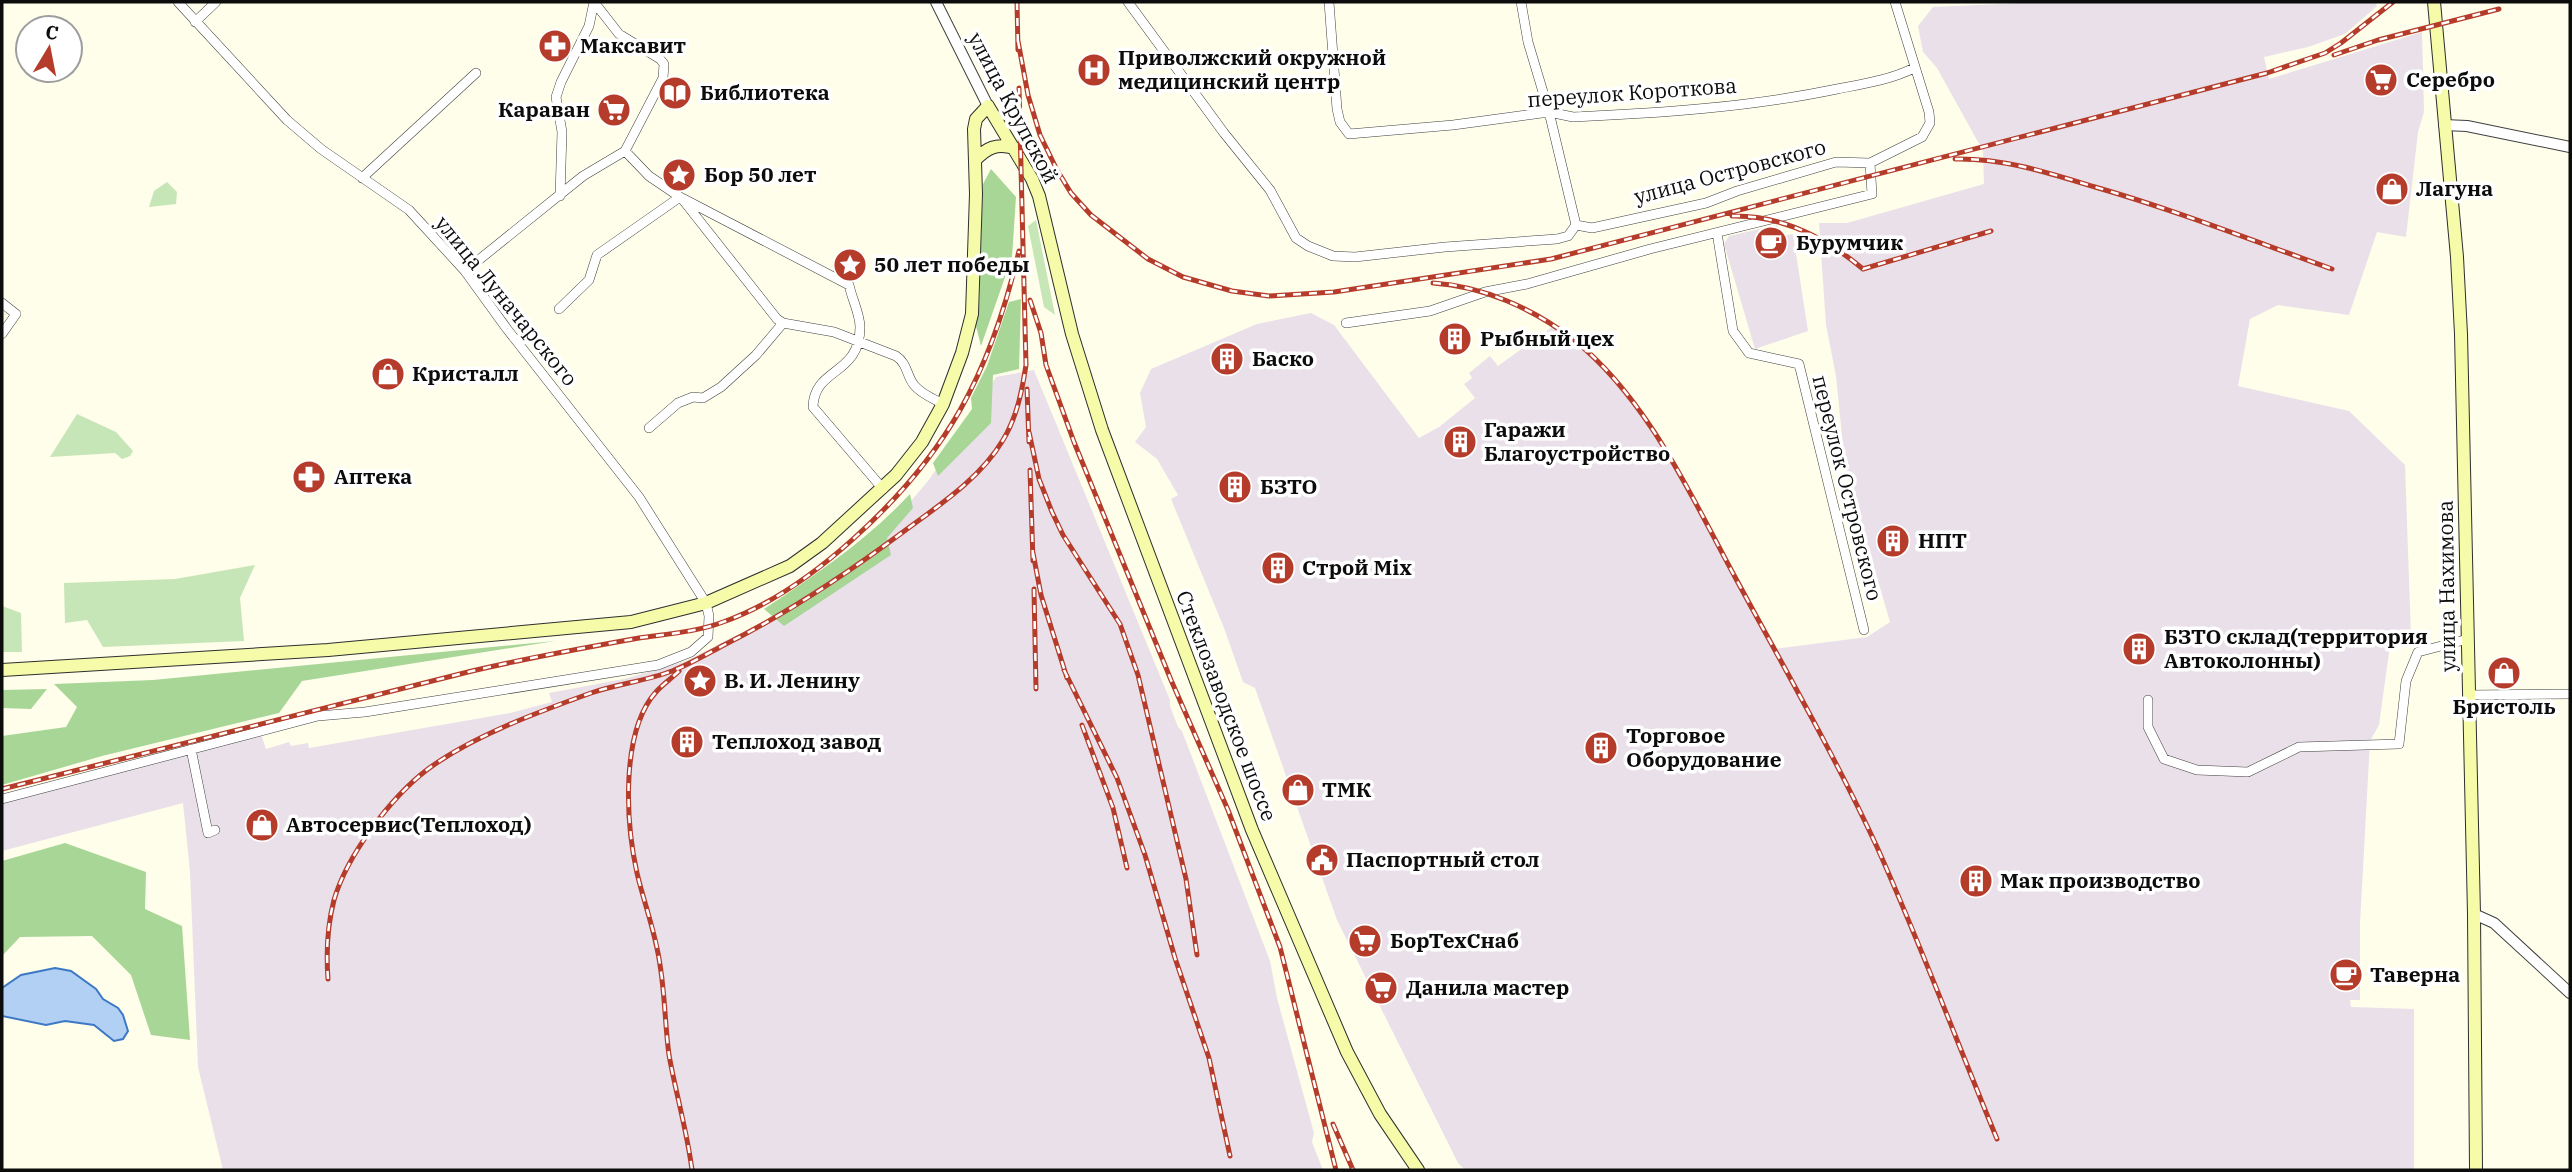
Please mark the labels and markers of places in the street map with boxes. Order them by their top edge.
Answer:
pharmacy icon: Максавит [536,27,574,65]
place label: Максавит [580,31,686,59]
place label: Приволжский окружной медицинский центр [1118,43,1386,95]
hospital icon: Приволжский окружной медицинский центр [1075,51,1113,89]
supermarket icon: Серебро [2362,61,2400,99]
place label: Серебро [2406,65,2495,93]
library icon: Библиотека [656,74,694,112]
place label: Библиотека [700,78,830,106]
supermarket icon: Караван [595,91,633,129]
place label: Караван [498,95,590,123]
place icon: Бор 50 лет [660,156,698,194]
place label: Бор 50 лет [704,160,817,188]
shop icon: Лагуна [2373,170,2411,208]
place label: Лагуна [2416,174,2493,202]
cafe icon: Бурумчик [1752,224,1790,262]
place label: Бурумчик [1796,228,1903,256]
place icon: 50 лет победы [831,246,869,284]
place label: 50 лет победы [874,250,1029,278]
building icon: Рыбный цех [1436,320,1474,358]
place label: Рыбный цех [1480,324,1615,352]
building icon: Баско [1208,340,1246,378]
place label: Баско [1252,344,1314,372]
shop icon: Кристалл [369,355,407,393]
place label: Кристалл [412,359,519,387]
place label: Гаражи Благоустройство [1484,415,1670,467]
building icon: Гаражи Благоустройство [1441,423,1479,461]
pharmacy icon: Аптека [290,458,328,496]
place label: Аптека [334,462,412,490]
building icon: БЗТО [1216,468,1254,506]
place label: БЗТО [1260,472,1317,500]
building icon: НПТ [1874,522,1912,560]
place label: НПТ [1918,526,1967,554]
building icon: Строй Mix [1259,549,1297,587]
place label: Строй Mix [1302,553,1412,581]
place label: БЗТО склад(территория Автоколонны) [2164,622,2428,674]
building icon: БЗТО склад(территория Автоколонны) [2120,630,2158,668]
shop icon: Бристоль [2485,654,2523,692]
place icon: В. И. Ленину [681,662,719,700]
place label: В. И. Ленину [724,666,860,694]
place label: Бристоль [2452,692,2556,720]
place label: Торговое Оборудование [1626,721,1782,773]
building icon: Теплоход завод [668,723,706,761]
place label: Теплоход завод [712,727,882,755]
building icon: Торговое Оборудование [1582,729,1620,767]
shop icon: ТМК [1279,771,1317,809]
place label: ТМК [1322,775,1372,803]
shop icon: Автосервис(Теплоход) [243,806,281,844]
place label: Автосервис(Теплоход) [286,810,531,838]
public building icon: Паспортный стол [1303,841,1341,879]
place label: Паспортный стол [1346,845,1540,873]
building icon: Мак производство [1957,862,1995,900]
place label: Мак производство [2000,866,2200,894]
supermarket icon: БорТехСнаб [1346,922,1384,960]
place label: БорТехСнаб [1390,926,1519,954]
cafe icon: Таверна [2327,956,2365,994]
place label: Таверна [2370,960,2460,988]
supermarket icon: Данила мастер [1362,969,1400,1007]
place label: Данила мастер [1406,973,1569,1001]

